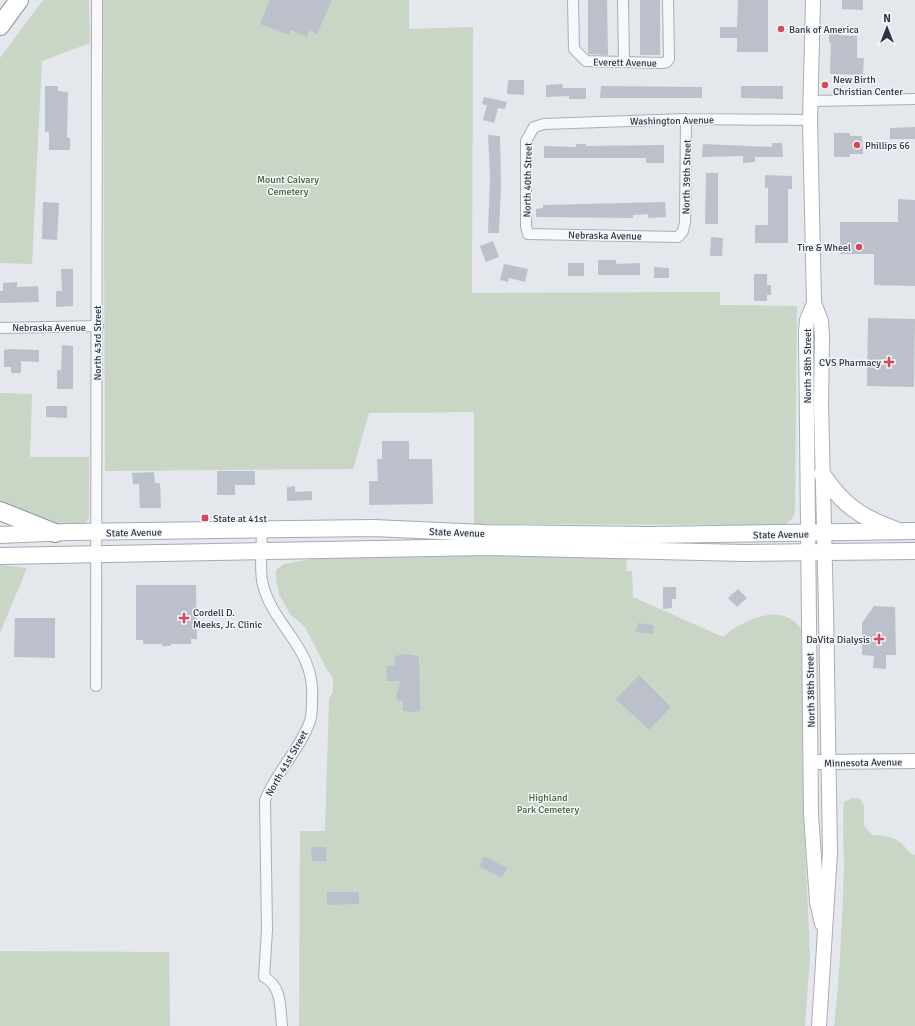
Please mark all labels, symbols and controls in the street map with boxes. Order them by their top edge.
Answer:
north arrow [867,8,907,48]
text: N [883,12,891,25]
marker: Bank of America [776,24,786,34]
place label: Bank of America [789,24,859,36]
street label: Everett Avenue [593,56,657,70]
place label: New Birth Christian Center [833,74,903,98]
marker: New Birth Christian Center [820,80,830,90]
street label: Washington Avenue [630,114,714,128]
street label: North 39th Street [680,139,694,215]
marker: Phillips 66 [852,140,862,150]
place label: Phillips 66 [865,140,910,152]
street label: North 40th Street [521,142,535,218]
park label: Mount Calvary Cemetery [257,174,319,198]
street label: Nebraska Avenue [568,229,642,243]
place label: Tire & Wheel [797,242,851,254]
marker: Tire & Wheel [854,242,864,252]
street label: North 43rd Street [92,305,104,380]
street label: Nebraska Avenue [12,322,86,334]
street label: North 38th Street [802,328,814,404]
place label: CVS Pharmacy [819,357,881,369]
marker: CVS Pharmacy [884,357,894,367]
marker: State at 41st [200,513,210,523]
place label: State at 41st [213,513,267,525]
street label: State Avenue [429,526,485,540]
street label: State Avenue [106,527,162,539]
street label: State Avenue [753,529,809,541]
place label: Cordell D. Meeks, Jr. Clinic [193,607,262,631]
marker: Cordell D. Meeks, Jr. Clinic [178,612,190,624]
marker: DaVita Dialysis [873,633,885,645]
place label: DaVita Dialysis [806,634,871,646]
street label: North 38th Street [804,652,818,728]
street label: North 41st Street [263,728,311,799]
street label: Minnesota Avenue [824,756,902,770]
park label: Highland Park Cemetery [517,792,580,816]

